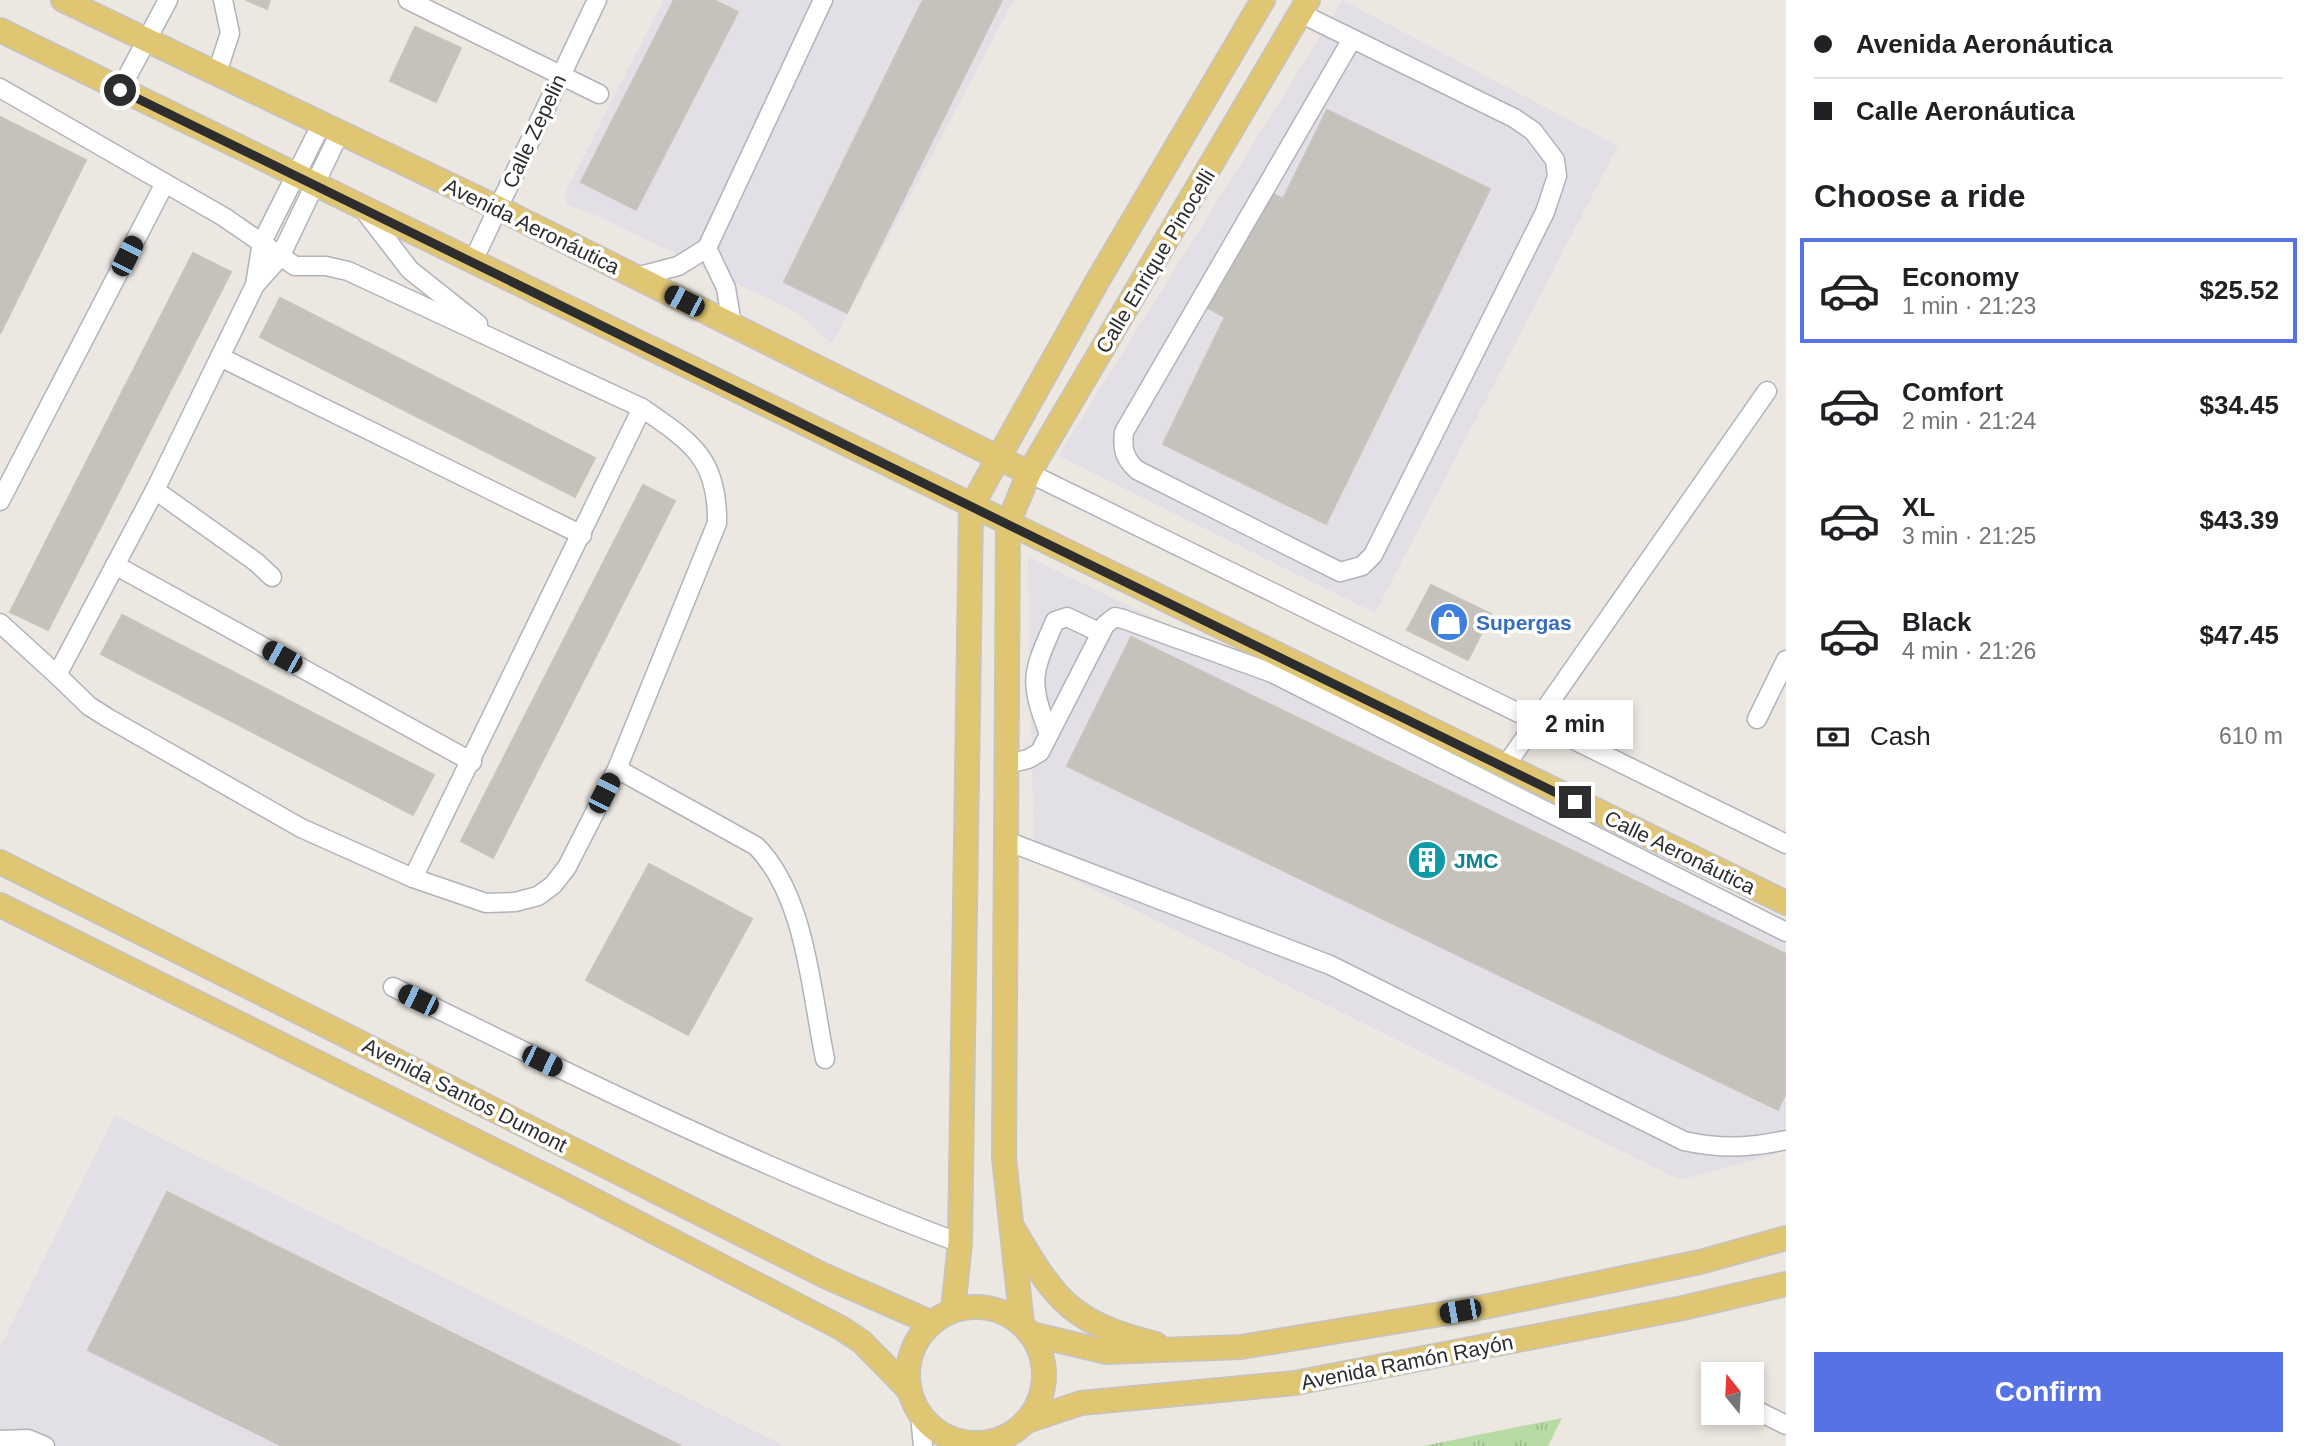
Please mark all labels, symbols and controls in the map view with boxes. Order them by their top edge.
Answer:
text: Avenida Aeronáutica [1856,29,2113,59]
street label: Calle Zepelin [498,71,570,191]
route start [104,74,136,106]
text: Calle Aeronáutica [1856,96,2075,126]
street label: Calle Enrique Pinocelli [1091,165,1219,357]
street label: Avenida Aeronáutica [441,174,624,279]
text: Choose a ride [1814,178,2026,214]
car [109,233,146,279]
icon: car [1818,259,1881,322]
text: Economy [1902,262,2019,292]
text: $25.52 [2199,275,2279,305]
car [661,282,708,320]
text: 1 min · 21:23 [1902,293,2036,319]
icon: car [1818,374,1881,437]
text: Comfort [1902,377,2003,407]
text: $34.45 [2199,390,2279,420]
text: 2 min · 21:24 [1902,408,2036,434]
icon: car [1818,489,1881,552]
text: XL [1902,492,1935,522]
text: $43.39 [2199,505,2279,535]
text: 3 min · 21:25 [1902,523,2036,549]
shop icon: Supergas [1428,601,1470,643]
icon: car [1818,604,1881,667]
text: Black [1902,607,1971,637]
place label: Supergas [1476,611,1572,634]
text: $47.45 [2199,620,2279,650]
car [259,638,306,676]
text: 4 min · 21:26 [1902,638,2036,664]
callout: 2 min [1517,700,1633,750]
text: 2 min [1545,711,1605,737]
icon: cash [1814,718,1852,756]
text: Cash [1870,721,1931,751]
text: 610 m [2219,723,2283,749]
car [586,770,623,816]
route end [1559,786,1591,818]
street label: Calle Aeronáutica [1601,806,1759,899]
building icon: JMC [1406,839,1448,881]
place label: JMC [1454,849,1498,872]
car [395,981,442,1019]
street label: Avenida Santos Dumont [359,1033,571,1157]
car [519,1042,566,1080]
car [1438,1297,1483,1325]
street label: Avenida Ramón Rayón [1299,1330,1515,1394]
button: Confirm [1814,1352,2283,1432]
north arrow [1701,1362,1764,1424]
map controls [1701,1362,1764,1425]

